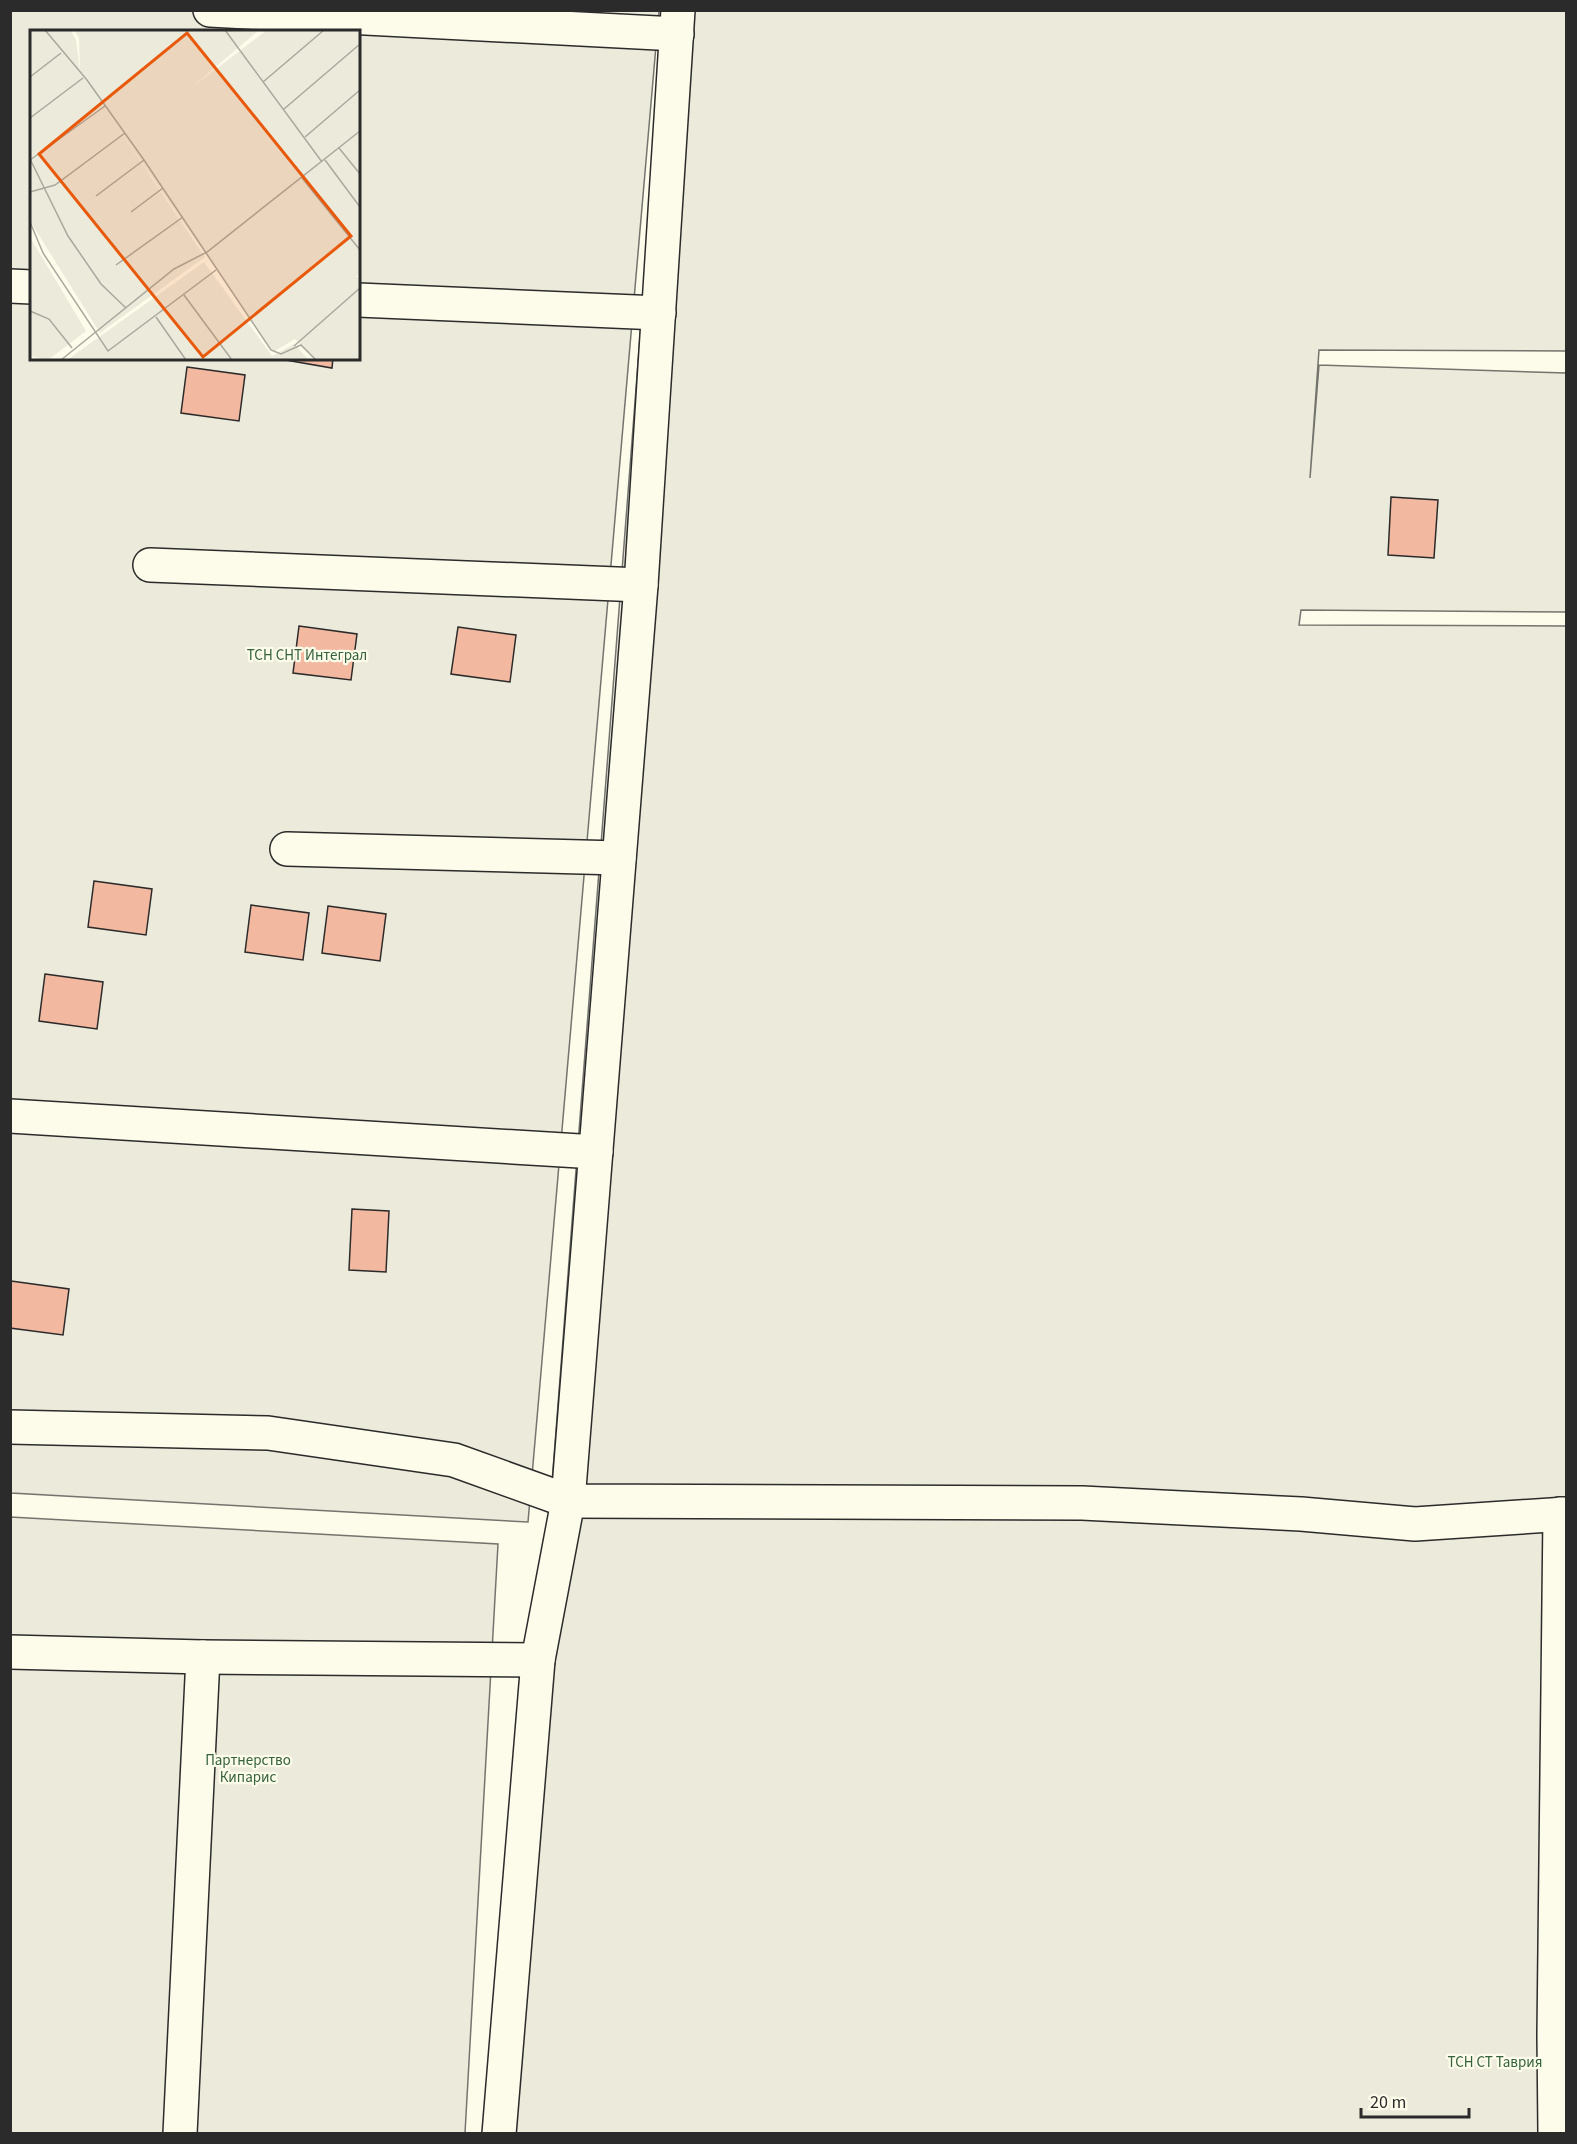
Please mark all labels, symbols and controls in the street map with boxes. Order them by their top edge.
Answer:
inset map [30,30,360,360]
park label: ТСН СНТ Интеграл [247,645,367,666]
park label: Партнерство Кипарис [205,1750,291,1788]
park label: ТСН СТ Таврия [1447,2052,1543,2073]
scale bar [1361,2081,1469,2119]
text: 20 m [1370,2090,1406,2115]

